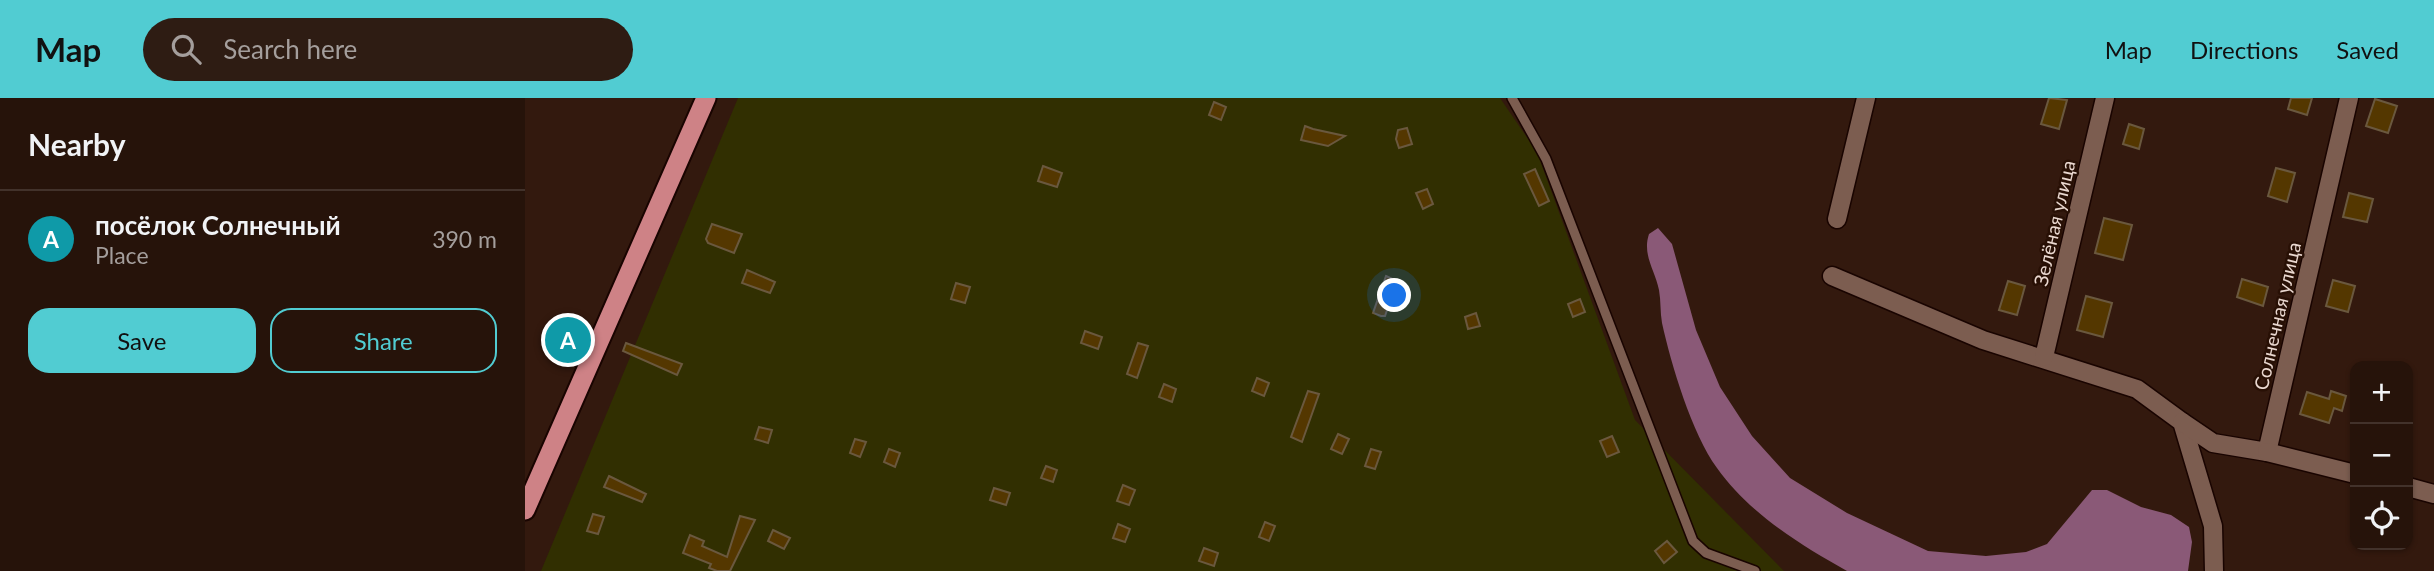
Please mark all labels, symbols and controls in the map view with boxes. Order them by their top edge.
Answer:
search box [143,18,633,81]
text: Map [35,29,101,69]
icon: search [167,30,205,68]
text: Search here [223,33,357,65]
text: Map [2105,35,2152,64]
text: Directions [2190,35,2298,64]
text: Saved [2336,35,2399,64]
text: Nearby [28,126,126,162]
street label: Зелёная улица [2028,158,2080,288]
text: посёлок Солнечный [95,209,341,241]
text: A [43,225,59,253]
text: 390 m [432,225,497,253]
street label: Солнечная улица [2249,240,2305,392]
text: Place [95,241,149,269]
your location [1377,278,1411,312]
button: Save [28,308,256,373]
button: Share [270,308,497,373]
pin: A [545,314,591,366]
map controls [2350,361,2413,550]
button: + [2350,361,2413,424]
button: − [2350,424,2413,487]
button: locate [2350,487,2413,550]

